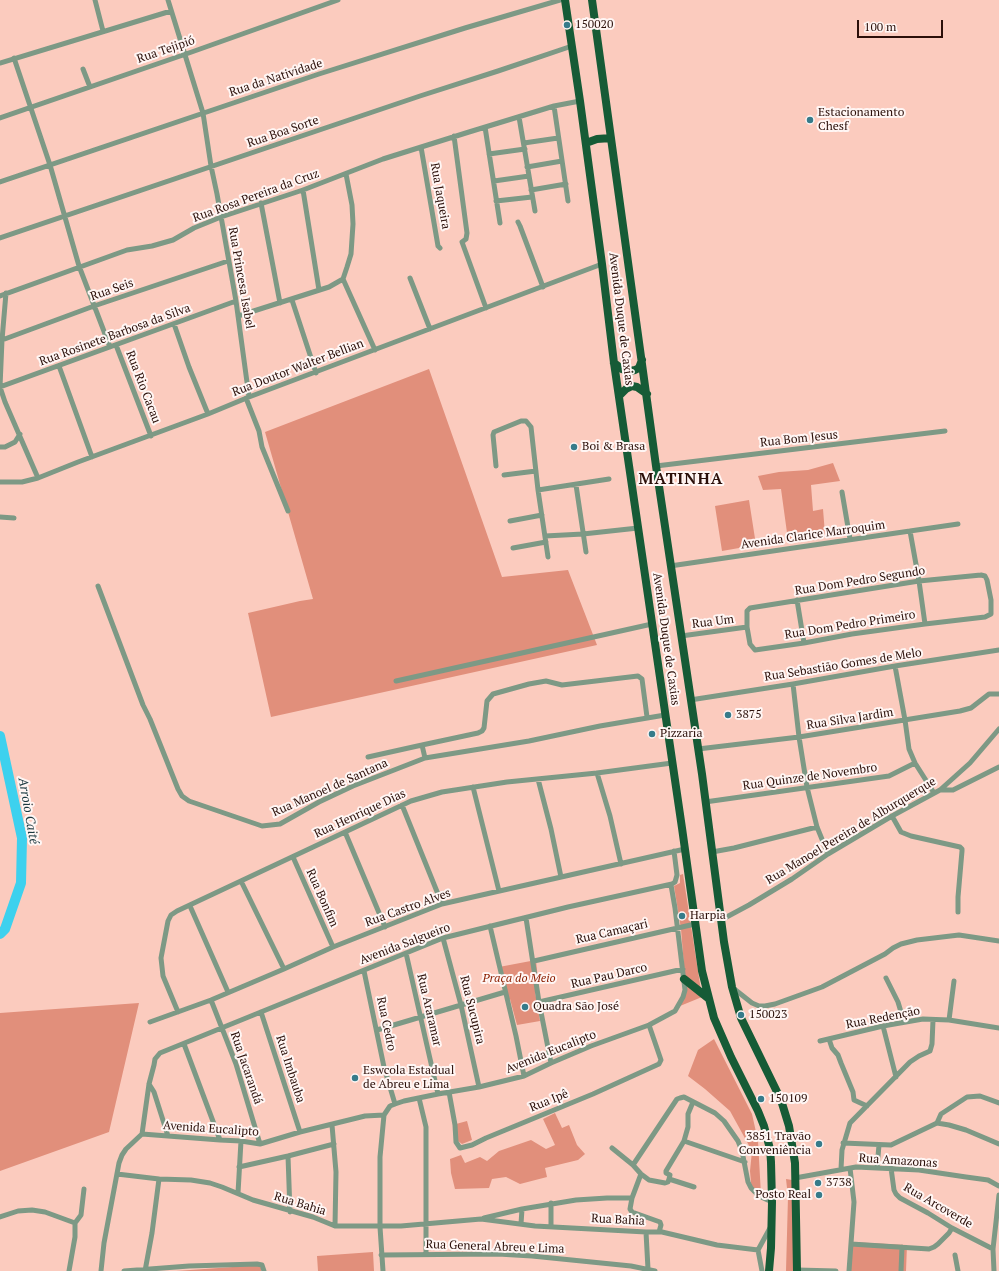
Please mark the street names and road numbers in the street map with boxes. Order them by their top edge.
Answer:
street label: Rua Tejipió [135,33,197,67]
street label: Rua da Natividade [228,56,324,100]
street label: Rua Boa Sorte [245,113,321,151]
street label: Rua Jaqueira [427,162,453,230]
street label: Rua Rosa Pereira da Cruz [191,166,321,226]
street label: Rua Princesa Isabel [225,226,257,330]
street label: Avenida Duque de Caxias [606,252,636,386]
street label: Rua Seis [88,276,136,304]
street label: Rua Rosinete Barbosa da Silva [37,301,193,369]
street label: Rua Doutor Walter Bellian [230,336,366,400]
street label: Rua Rio Cacau [123,349,163,425]
street label: Rua Bom Jesus [759,428,839,450]
street label: Avenida Clarice Marroquim [740,518,886,552]
street label: Rua Dom Pedro Segundo [794,564,926,598]
street label: Avenida Duque de Caxias [650,572,682,706]
street label: Rua Dom Pedro Primeiro [784,608,916,642]
street label: Rua Um [691,612,735,632]
street label: Rua Sebastião Gomes de Melo [763,645,923,685]
street label: Rua Silva Jardim [806,705,894,733]
street label: Rua Manoel de Santana [270,756,390,820]
street label: Rua Quinze de Novembro [742,760,878,794]
street label: Rua Manoel Pereira de Alburquerque [763,774,939,888]
street label: Rua Henrique Dias [312,786,408,842]
street label: Rua Bonfim [303,867,341,929]
street label: Rua Castro Alves [363,886,453,930]
street label: Rua Camaçari [575,917,649,947]
street label: Avenida Salgueiro [358,920,452,968]
street label: Rua Pau Darco [570,960,648,992]
street label: Rua Araramar [414,972,444,1048]
street label: Rua Sucupira [457,974,487,1046]
street label: Rua Cedro [373,996,399,1052]
street label: Rua Redenção [845,1004,921,1032]
street label: Avenida Eucalipto [504,1027,598,1077]
street label: Rua Jacarandá [227,1030,265,1106]
street label: Rua Imbauba [272,1033,308,1105]
street label: Rua Ipê [527,1087,571,1115]
street label: Avenida Eucalipto [163,1118,259,1140]
street label: Rua Amazonas [858,1151,938,1171]
street label: Rua Arcoverde [901,1180,975,1232]
street label: Rua Bahia [272,1189,328,1219]
street label: Rua Bahia [591,1211,645,1229]
street label: Rua General Abreu e Lima [425,1237,565,1257]

